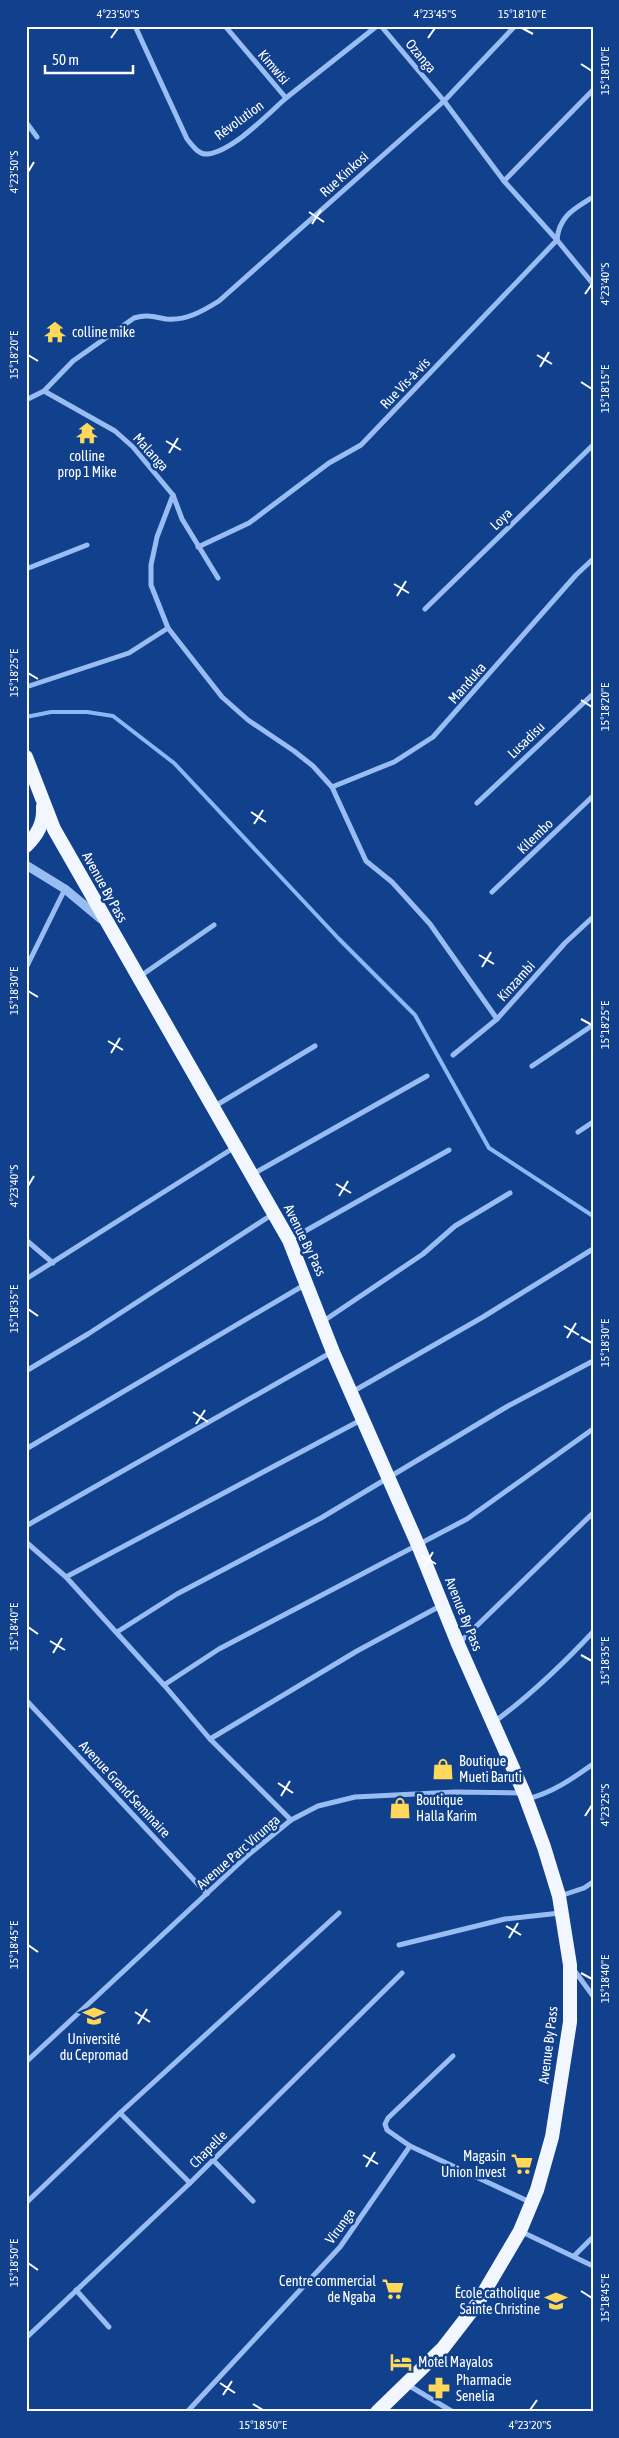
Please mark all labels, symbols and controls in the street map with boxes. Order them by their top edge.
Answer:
text: 4°23'50"S [97,7,139,21]
text: 4°23'45"S [414,7,456,21]
text: 15°18'10"E [498,7,546,21]
street label: Ozanga [402,36,440,76]
scale bar [45,42,132,74]
street label: Kimwisi [255,47,293,87]
text: 15°18'10"E [598,47,612,95]
text: 50 m [52,51,79,68]
street label: Révolution [211,97,267,143]
street label: Rue Kinkosi [317,148,371,200]
text: 4°23'50"S [7,151,21,193]
text: 4°23'40"S [598,263,612,305]
temple icon: colline mike [42,319,68,345]
place label: colline mike [72,324,135,340]
text: 15°18'20"E [7,331,21,379]
street label: Rue Vis-à-vis [377,354,433,412]
text: 15°18'15"E [598,365,612,413]
temple icon: colline prop 1 Mike [74,420,100,446]
street label: Malanga [130,430,172,474]
place label: colline prop 1 Mike [57,448,117,480]
street label: Loya [487,505,515,533]
text: 15°18'25"E [7,649,21,697]
street label: Manduka [445,659,489,707]
text: 15°18'20"E [598,683,612,731]
street label: Lusadisu [504,719,548,761]
street label: Kilembo [514,815,556,857]
street label: Avenue By Pass [79,849,131,925]
street label: Kinzambi [494,958,538,1004]
text: 15°18'30"E [7,967,21,1015]
text: 15°18'25"E [598,1001,612,1049]
text: 4°23'40"S [7,1165,21,1207]
street label: Avenue By Pass [281,1201,329,1279]
text: 15°18'35"E [7,1285,21,1333]
text: 15°18'30"E [598,1319,612,1367]
street label: Avenue By Pass [442,1575,486,1653]
text: 15°18'40"E [7,1603,21,1651]
text: 15°18'35"E [598,1637,612,1685]
street label: Avenue Grand Seminaire [76,1737,174,1841]
place label: Boutique Mueti Baruti [459,1753,522,1785]
shop icon: Boutique Mueti Baruti [430,1756,456,1782]
text: 4°23'25"S [598,1784,612,1826]
place label: Boutique Halla Karim [416,1792,477,1824]
shop icon: Boutique Halla Karim [387,1795,413,1821]
street label: Avenue Parc Virunga [193,1812,283,1892]
text: 15°18'45"E [7,1921,21,1969]
text: 15°18'40"E [598,1955,612,2003]
school or university icon: Université du Cepromad [81,2003,107,2029]
street label: Avenue By Pass [535,2005,561,2085]
place label: Université du Cepromad [60,2031,128,2063]
street label: Chapelle [186,2127,230,2171]
place label: Magasin Union Invest [441,2148,506,2180]
supermarket icon: Magasin Union Invest [509,2151,535,2177]
street label: Virunga [322,2205,358,2247]
text: 15°18'50"E [7,2239,21,2287]
place label: Centre commercial de Ngaba [279,2273,376,2305]
text: 15°18'45"E [598,2274,612,2322]
supermarket icon: Centre commercial de Ngaba [380,2276,406,2302]
place label: École catholique Sainte Christine [455,2285,540,2317]
school or university icon: École catholique Sainte Christine [543,2288,569,2314]
hotel icon: Motel Mayalos [388,2349,414,2375]
place label: Motel Mayalos [418,2354,493,2370]
place label: Pharmacie Senelia [456,2372,512,2404]
pharmacy icon: Pharmacie Senelia [426,2375,452,2401]
text: 15°18'50"E [239,2418,287,2432]
text: 4°23'20"S [509,2418,551,2432]

